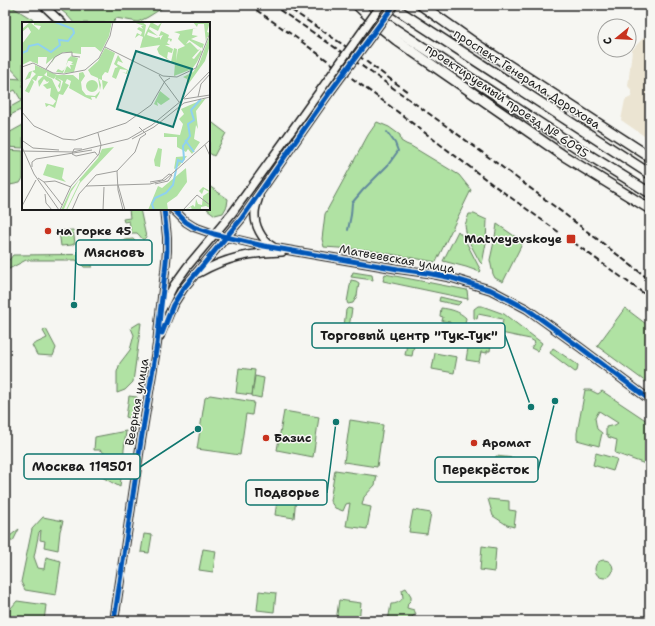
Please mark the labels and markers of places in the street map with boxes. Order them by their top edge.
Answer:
place label: на горке 45 [56,223,131,239]
marker: на горке 45 [43,226,53,236]
place label: Matveyevskoye [464,231,562,247]
marker: Matveyevskoye [565,233,577,245]
callout: Мясновъ [76,240,152,265]
callout: Торговый центр "Тук-Тук" [312,323,505,348]
place label: Базис [274,430,311,446]
marker: Базис [261,433,271,443]
place label: Аромат [482,435,532,451]
marker: Аромат [469,438,479,448]
callout: Москва 119501 [24,454,140,479]
callout: Перекрёсток [435,457,538,482]
callout: Подворье [246,480,327,505]

